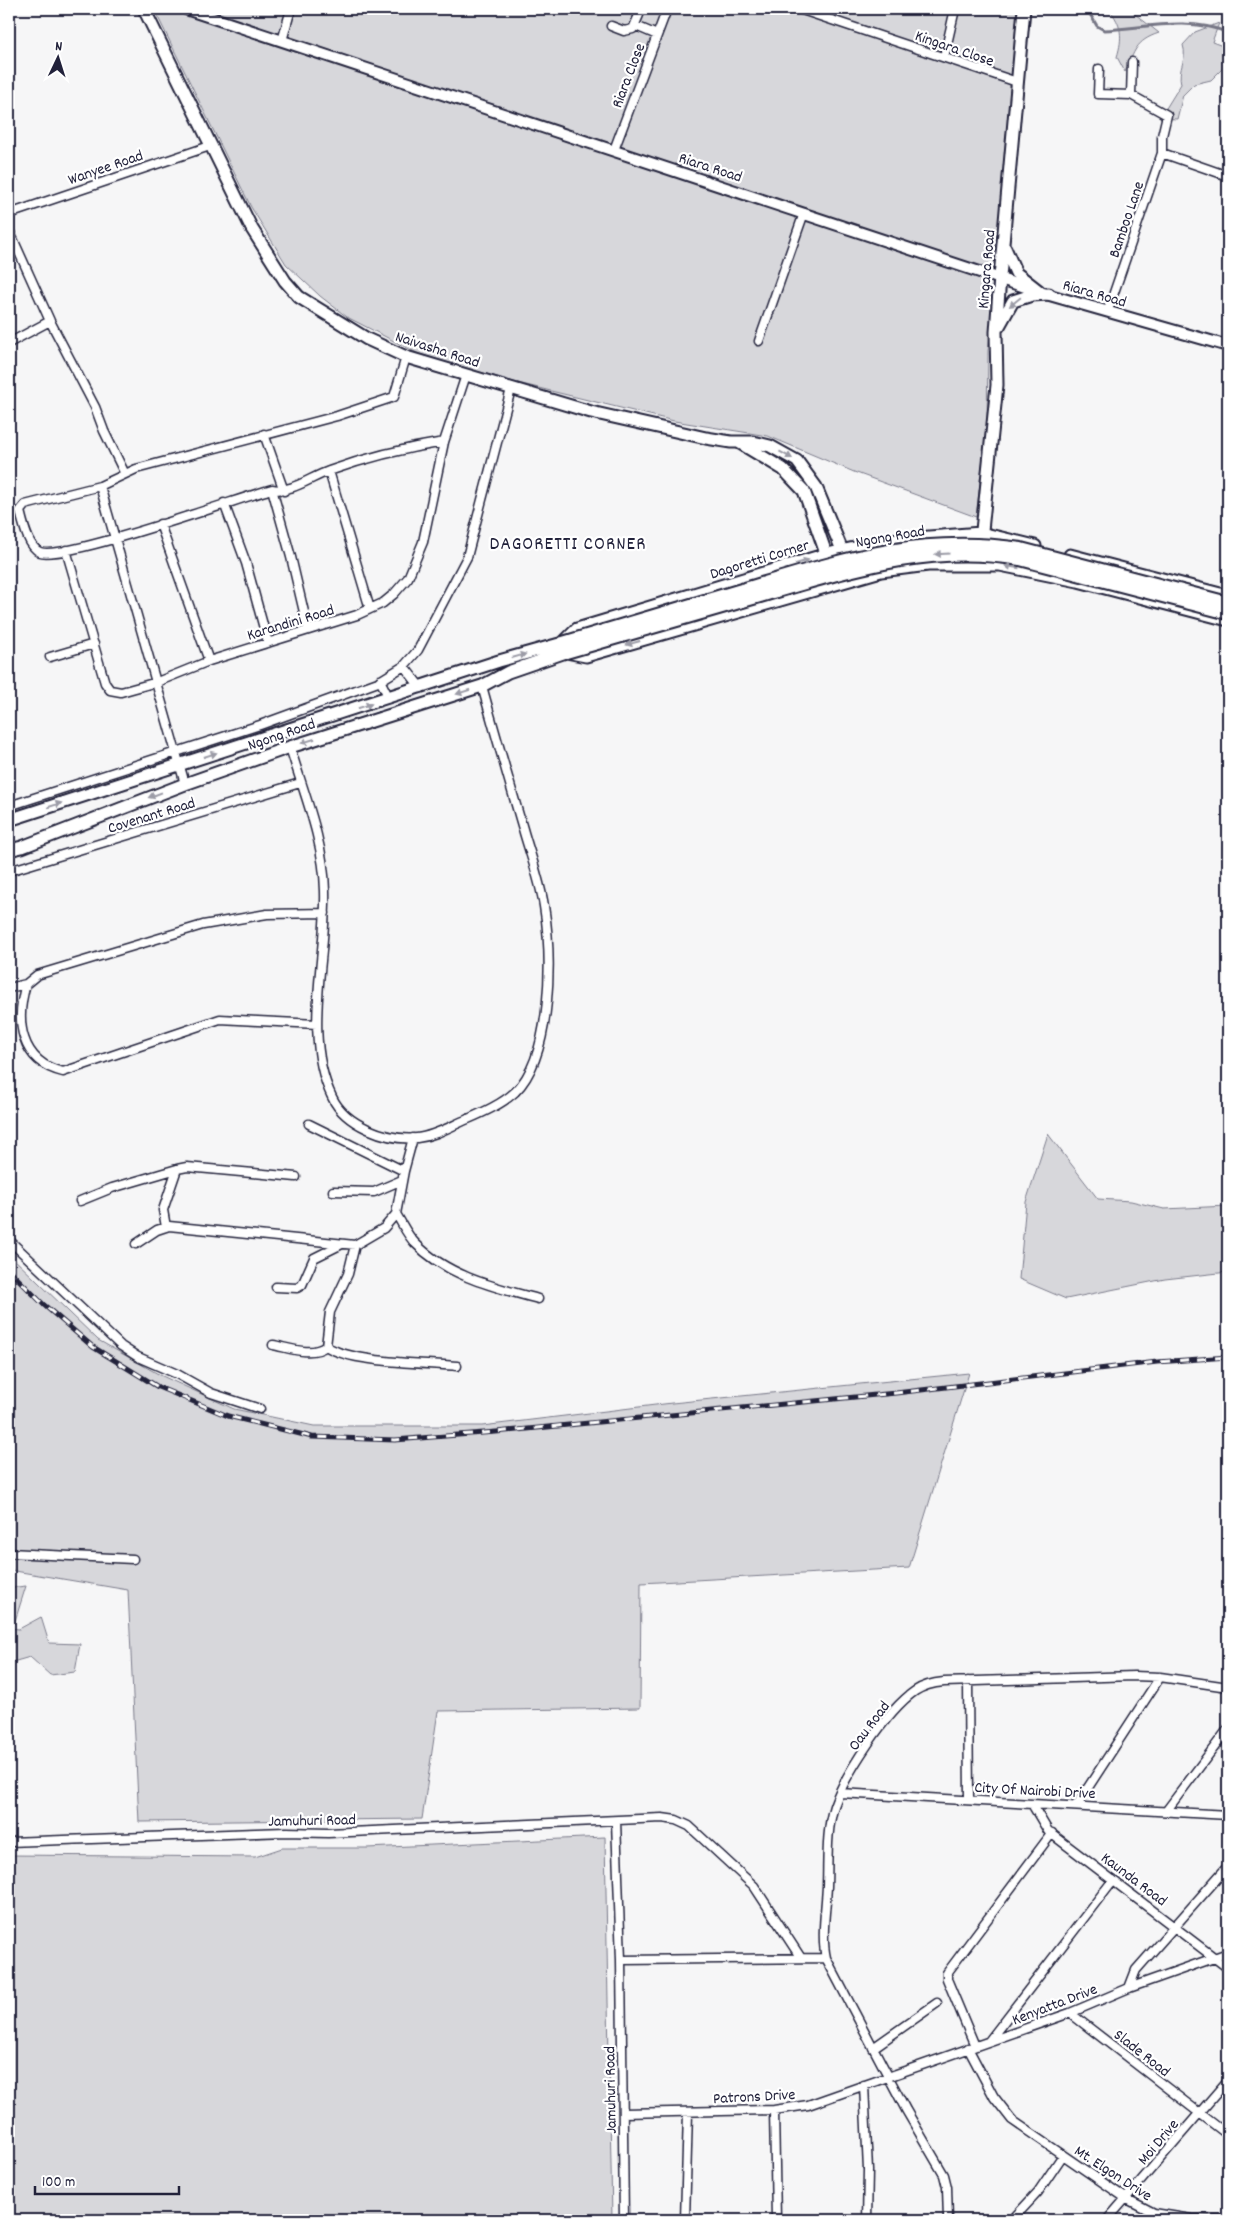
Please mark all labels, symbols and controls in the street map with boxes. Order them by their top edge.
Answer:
street label: Kingara Close [912,25,997,74]
north arrow [32,32,82,82]
text: N [55,37,63,57]
street label: Riara Close [606,40,652,112]
street label: Wanyee Road [65,145,147,192]
street label: Riara Road [676,147,745,189]
street label: Bamboo Lane [1104,179,1151,261]
street label: Kingara Road [973,229,1002,310]
street label: Riara Road [1060,274,1129,314]
one-way arrow [1008,297,1022,307]
street label: Naivasha Road [392,326,482,375]
one-way arrow [778,451,793,459]
street label: Ngong Road [854,520,927,555]
district label: DAGORETTI CORNER [490,532,646,559]
street label: Dagoretti Corner [707,534,812,586]
one-way arrow [934,551,950,559]
one-way arrow [794,558,809,565]
one-way arrow [1004,563,1020,571]
street label: Karandini Road [244,599,337,648]
one-way arrow [625,639,640,647]
one-way arrow [512,651,527,659]
one-way arrow [455,688,470,696]
one-way arrow [357,701,372,709]
street label: Ngong Road [245,713,319,758]
one-way arrow [300,737,315,745]
one-way arrow [202,751,217,758]
one-way arrow [147,791,162,799]
street label: Covenant Road [105,792,198,841]
one-way arrow [48,801,63,808]
street label: Oau Road [844,1697,896,1756]
street label: City Of Nairobi Drive [974,1777,1096,1806]
street label: Jamuhuri Road [268,1809,356,1834]
street label: Kaunda Road [1096,1847,1171,1913]
street label: Kenyatta Drive [1009,1979,1101,2032]
street label: Slade Road [1108,2024,1175,2084]
street label: Jamuhuri Road [599,2046,624,2134]
street label: Patrons Drive [712,2084,796,2111]
street label: Moi Drive [1133,2115,1185,2171]
street label: Mt. Elgon Drive [1069,2140,1156,2208]
scale bar [35,2164,179,2196]
text: 100 m [42,2172,75,2194]

